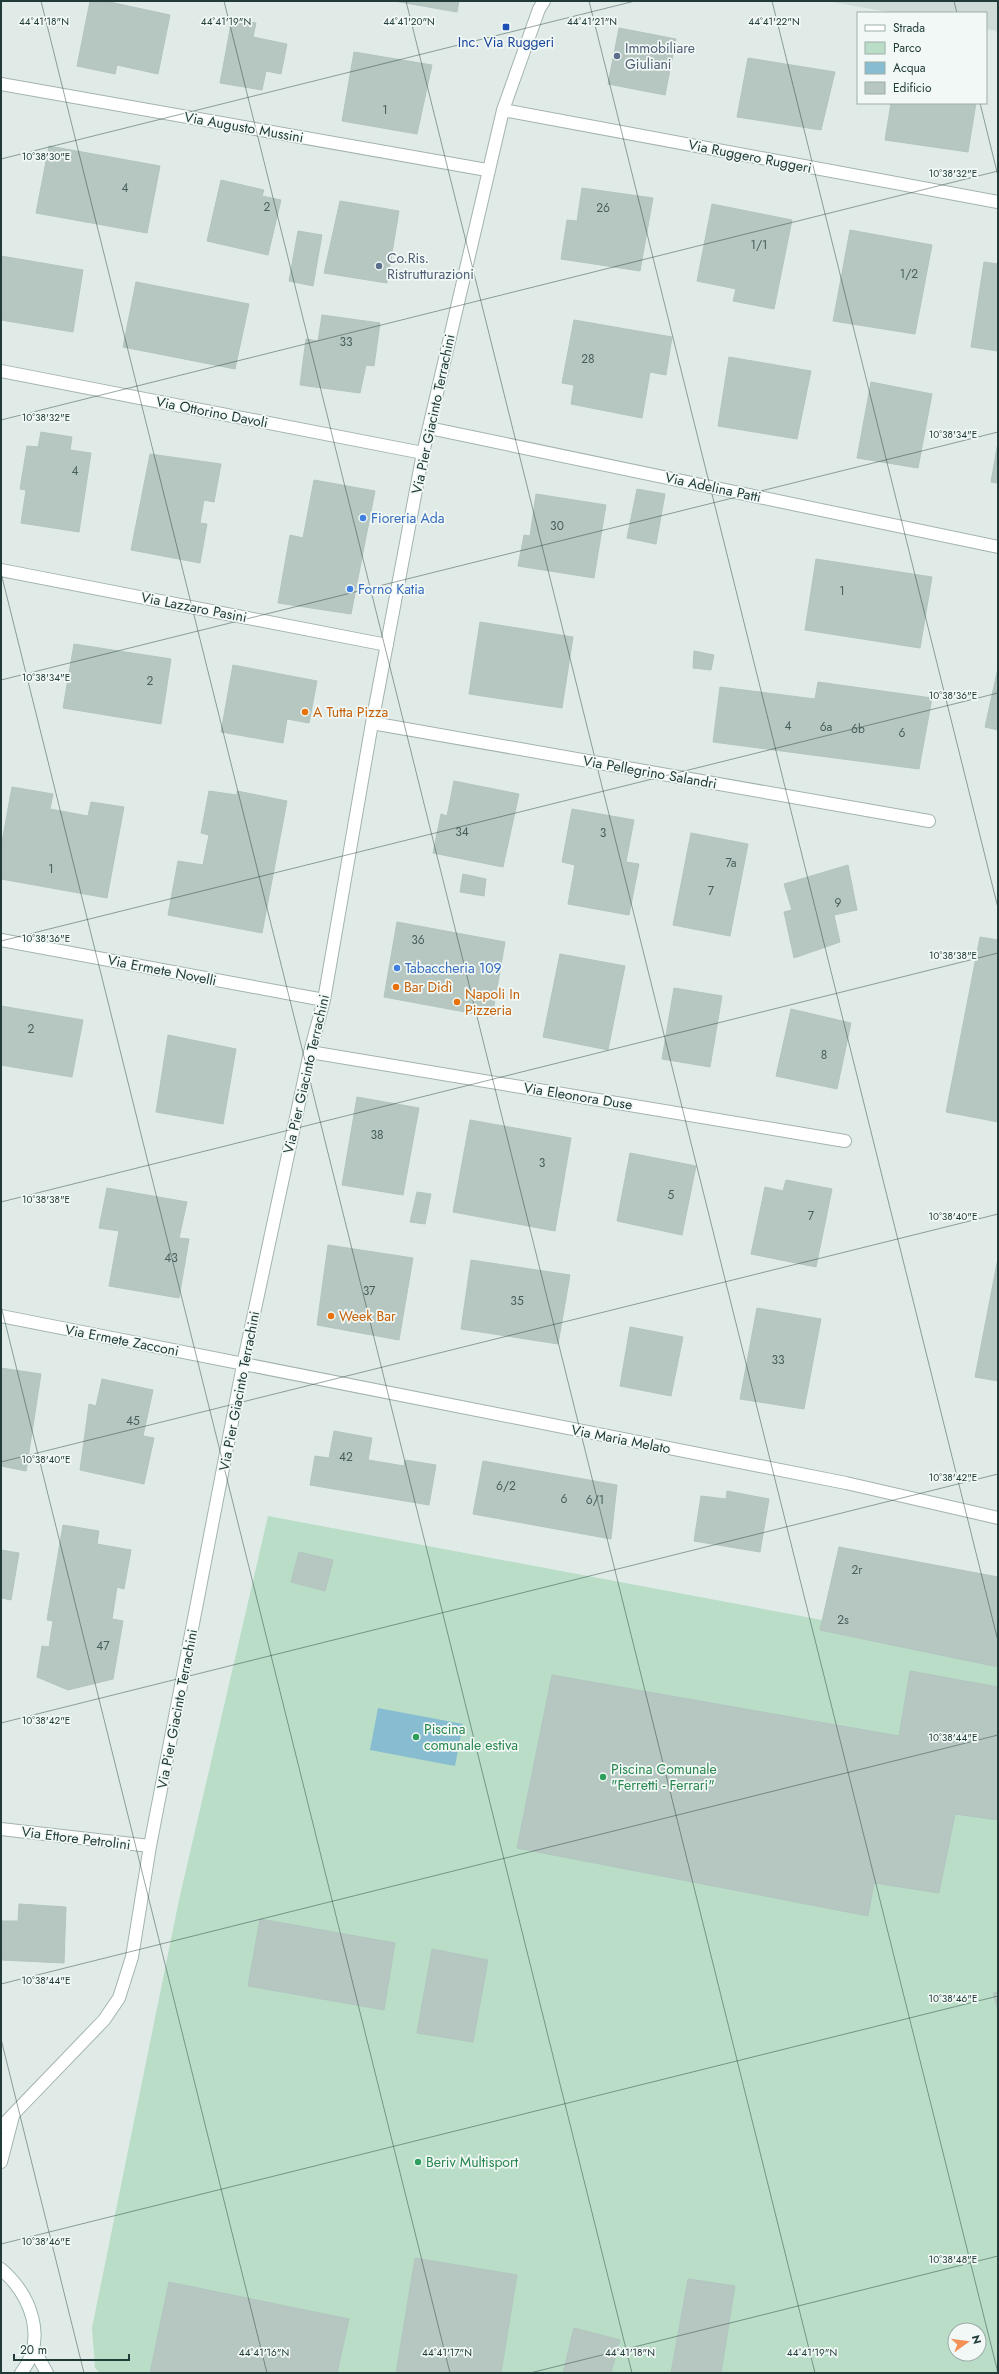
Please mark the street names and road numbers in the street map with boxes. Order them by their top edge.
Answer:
street label: Via Augusto Mussini [183,107,305,147]
street label: Via Ruggero Ruggeri [687,134,813,178]
street label: Via Pier Giacinto Terrachini [406,332,460,496]
street label: Via Ottorino Davoli [154,391,270,433]
street label: Via Adelina Patti [663,467,763,507]
street label: Via Lazzaro Pasini [139,587,249,627]
street label: Via Pellegrino Salandri [581,750,719,794]
street label: Via Ermete Novelli [106,950,218,990]
street label: Via Pier Giacinto Terrachini [278,992,334,1156]
street label: Via Eleonora Duse [522,1078,634,1114]
street label: Via Pier Giacinto Terrachini [214,1309,264,1473]
street label: Via Ermete Zacconi [63,1319,181,1361]
street label: Via Maria Melato [570,1420,673,1458]
street label: Via Pier Giacinto Terrachini [152,1627,202,1791]
street label: Via Ettore Petrolini [20,1821,132,1855]

